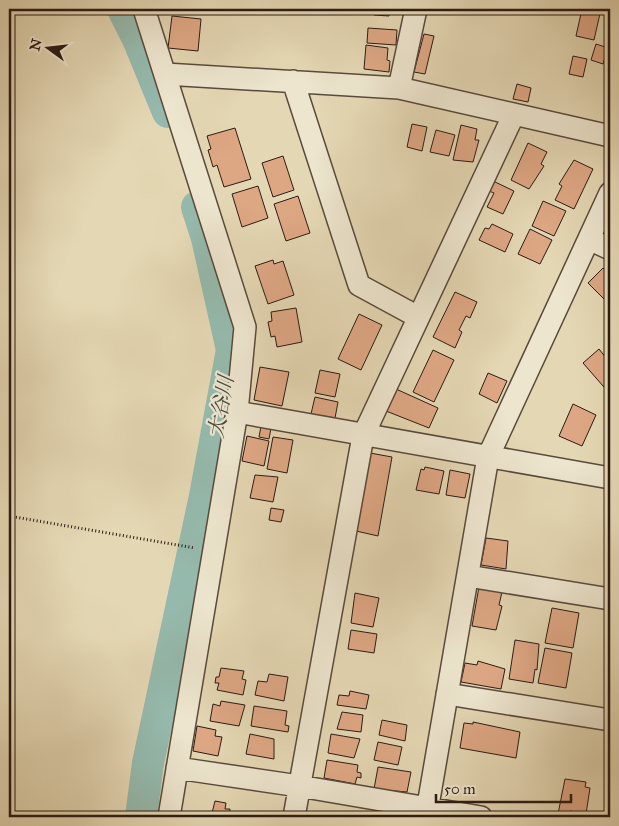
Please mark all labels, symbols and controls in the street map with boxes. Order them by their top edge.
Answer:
north arrow [22,22,72,72]
text: N [26,37,46,53]
water label: 大谷川 [203,372,240,440]
scale bar [436,771,572,803]
text: 50 m [444,780,476,798]

